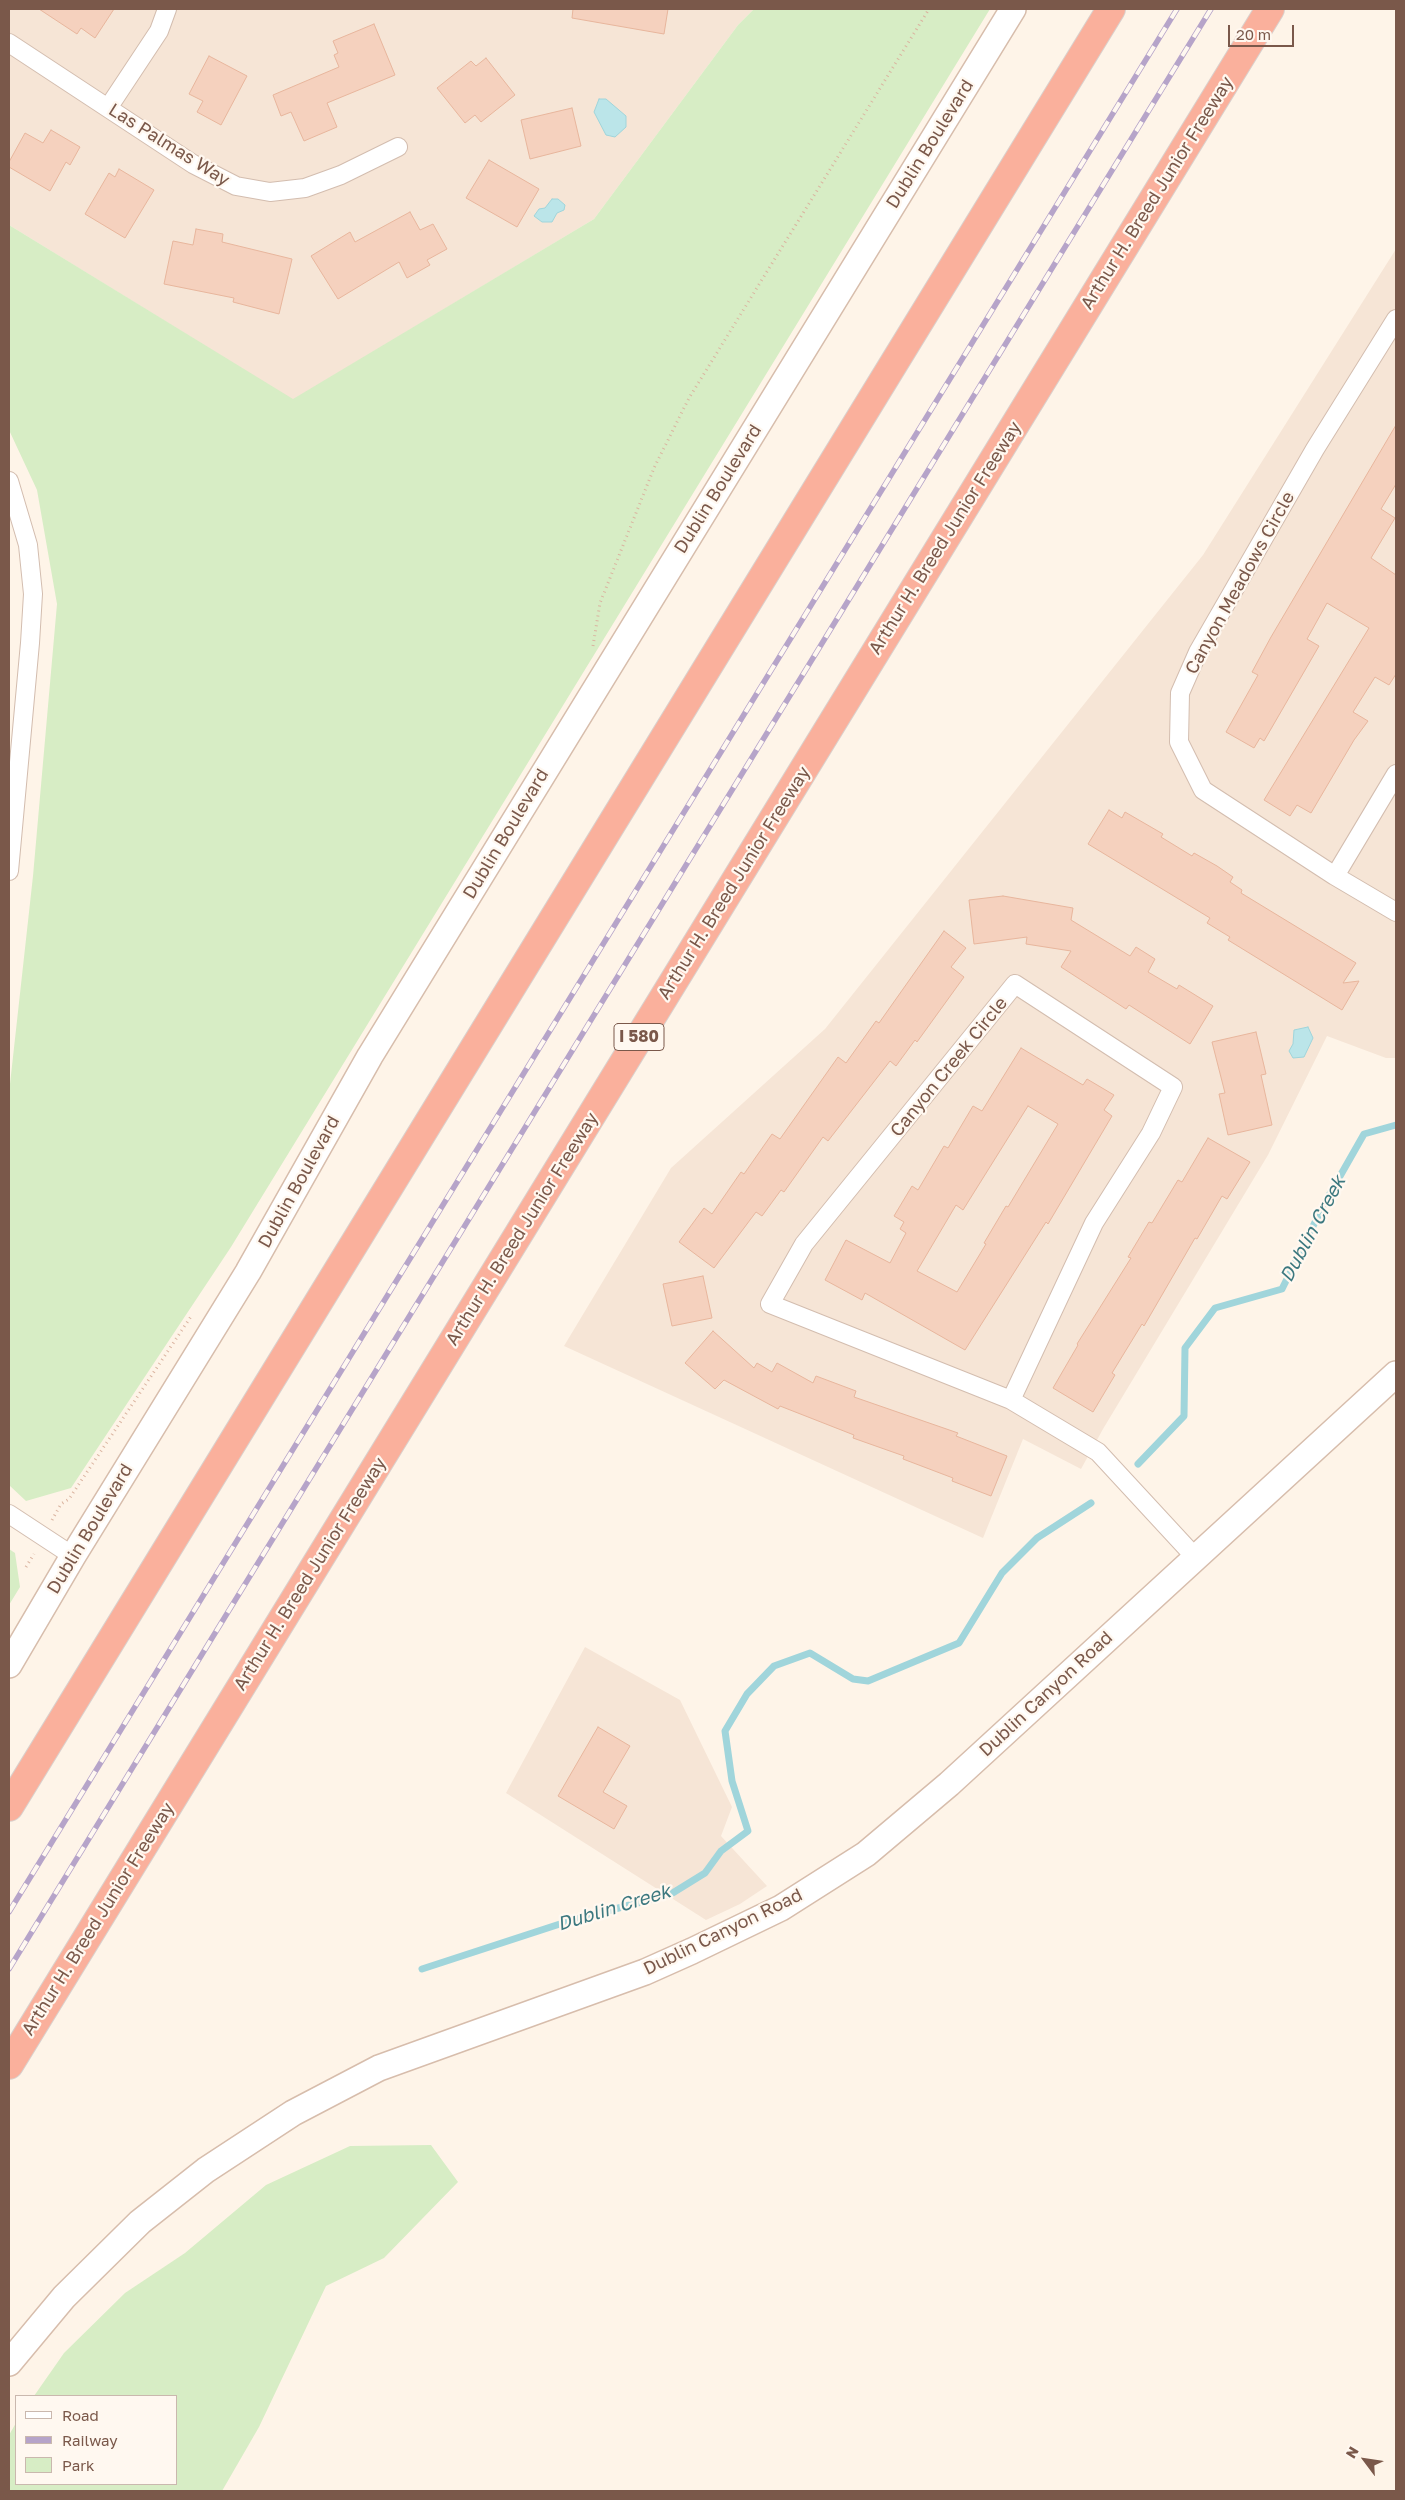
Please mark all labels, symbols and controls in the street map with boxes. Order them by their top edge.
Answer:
scale bar [1230,15,1296,47]
text: 20 m [1236,25,1271,43]
street label: Arthur H. Breed Junior Freeway [1076,73,1238,313]
street label: Dublin Boulevard [882,76,978,212]
street label: Las Palmas Way [104,99,234,191]
street label: Arthur H. Breed Junior Freeway [864,418,1026,658]
street label: Dublin Boulevard [670,421,766,557]
street label: Canyon Meadows Circle [1181,488,1299,678]
street label: Arthur H. Breed Junior Freeway [653,763,815,1003]
street label: Dublin Boulevard [459,765,553,903]
street label: Canyon Creek Circle [886,993,1012,1141]
road number: I 580 [614,1024,664,1050]
street label: Arthur H. Breed Junior Freeway [441,1109,603,1349]
street label: Dublin Boulevard [254,1112,344,1252]
water label: Dublin Creek [1275,1172,1351,1286]
street label: Arthur H. Breed Junior Freeway [229,1454,391,1694]
street label: Dublin Boulevard [43,1460,137,1598]
street label: Dublin Canyon Road [975,1627,1117,1761]
street label: Arthur H. Breed Junior Freeway [17,1799,179,2039]
water label: Dublin Creek [555,1880,673,1936]
street label: Dublin Canyon Road [640,1884,806,1980]
legend [15,2395,178,2485]
text: Road [62,2406,99,2424]
text: Railway [62,2431,118,2449]
north arrow [1340,2435,1390,2485]
text: N [1342,2443,1362,2461]
text: Park [62,2456,94,2474]

